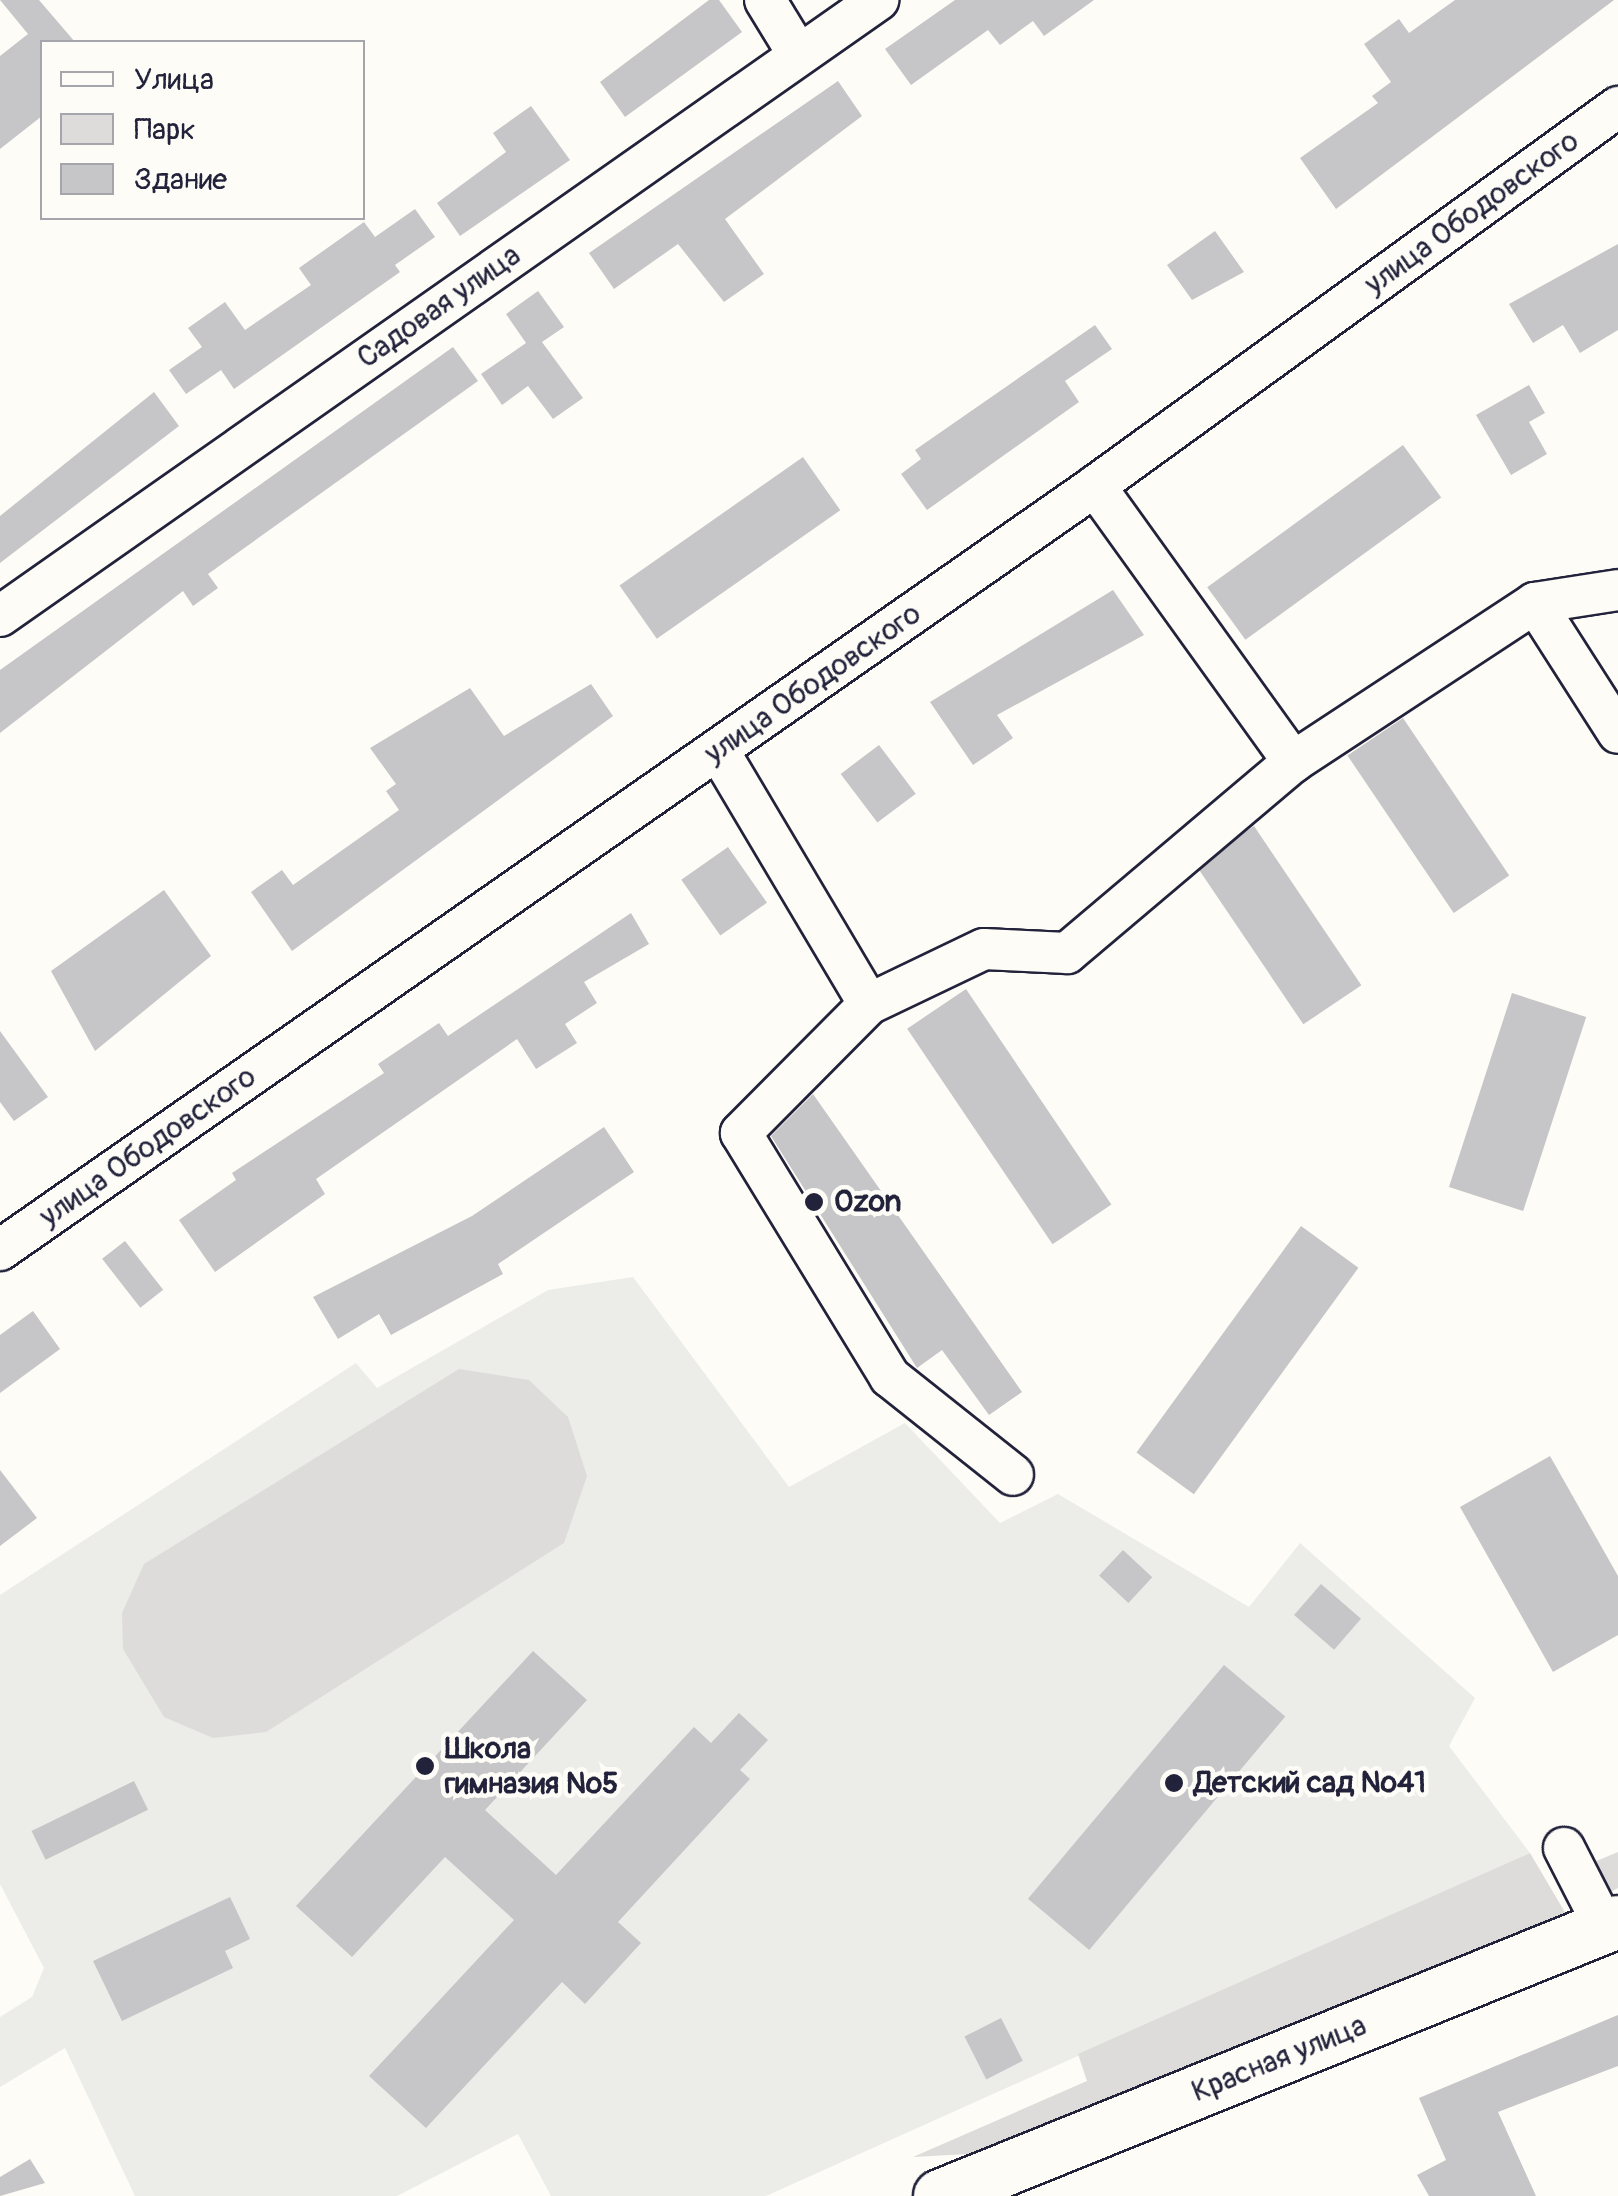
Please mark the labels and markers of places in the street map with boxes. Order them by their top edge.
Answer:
place label: Ozon [834,1184,901,1220]
marker: Ozon [803,1191,825,1213]
place label: Школа гимназия №5 [445,1731,618,1802]
marker: Школа гимназия №5 [414,1755,436,1777]
place label: Детский сад №41 [1194,1765,1426,1801]
marker: Детский сад №41 [1163,1772,1185,1794]

